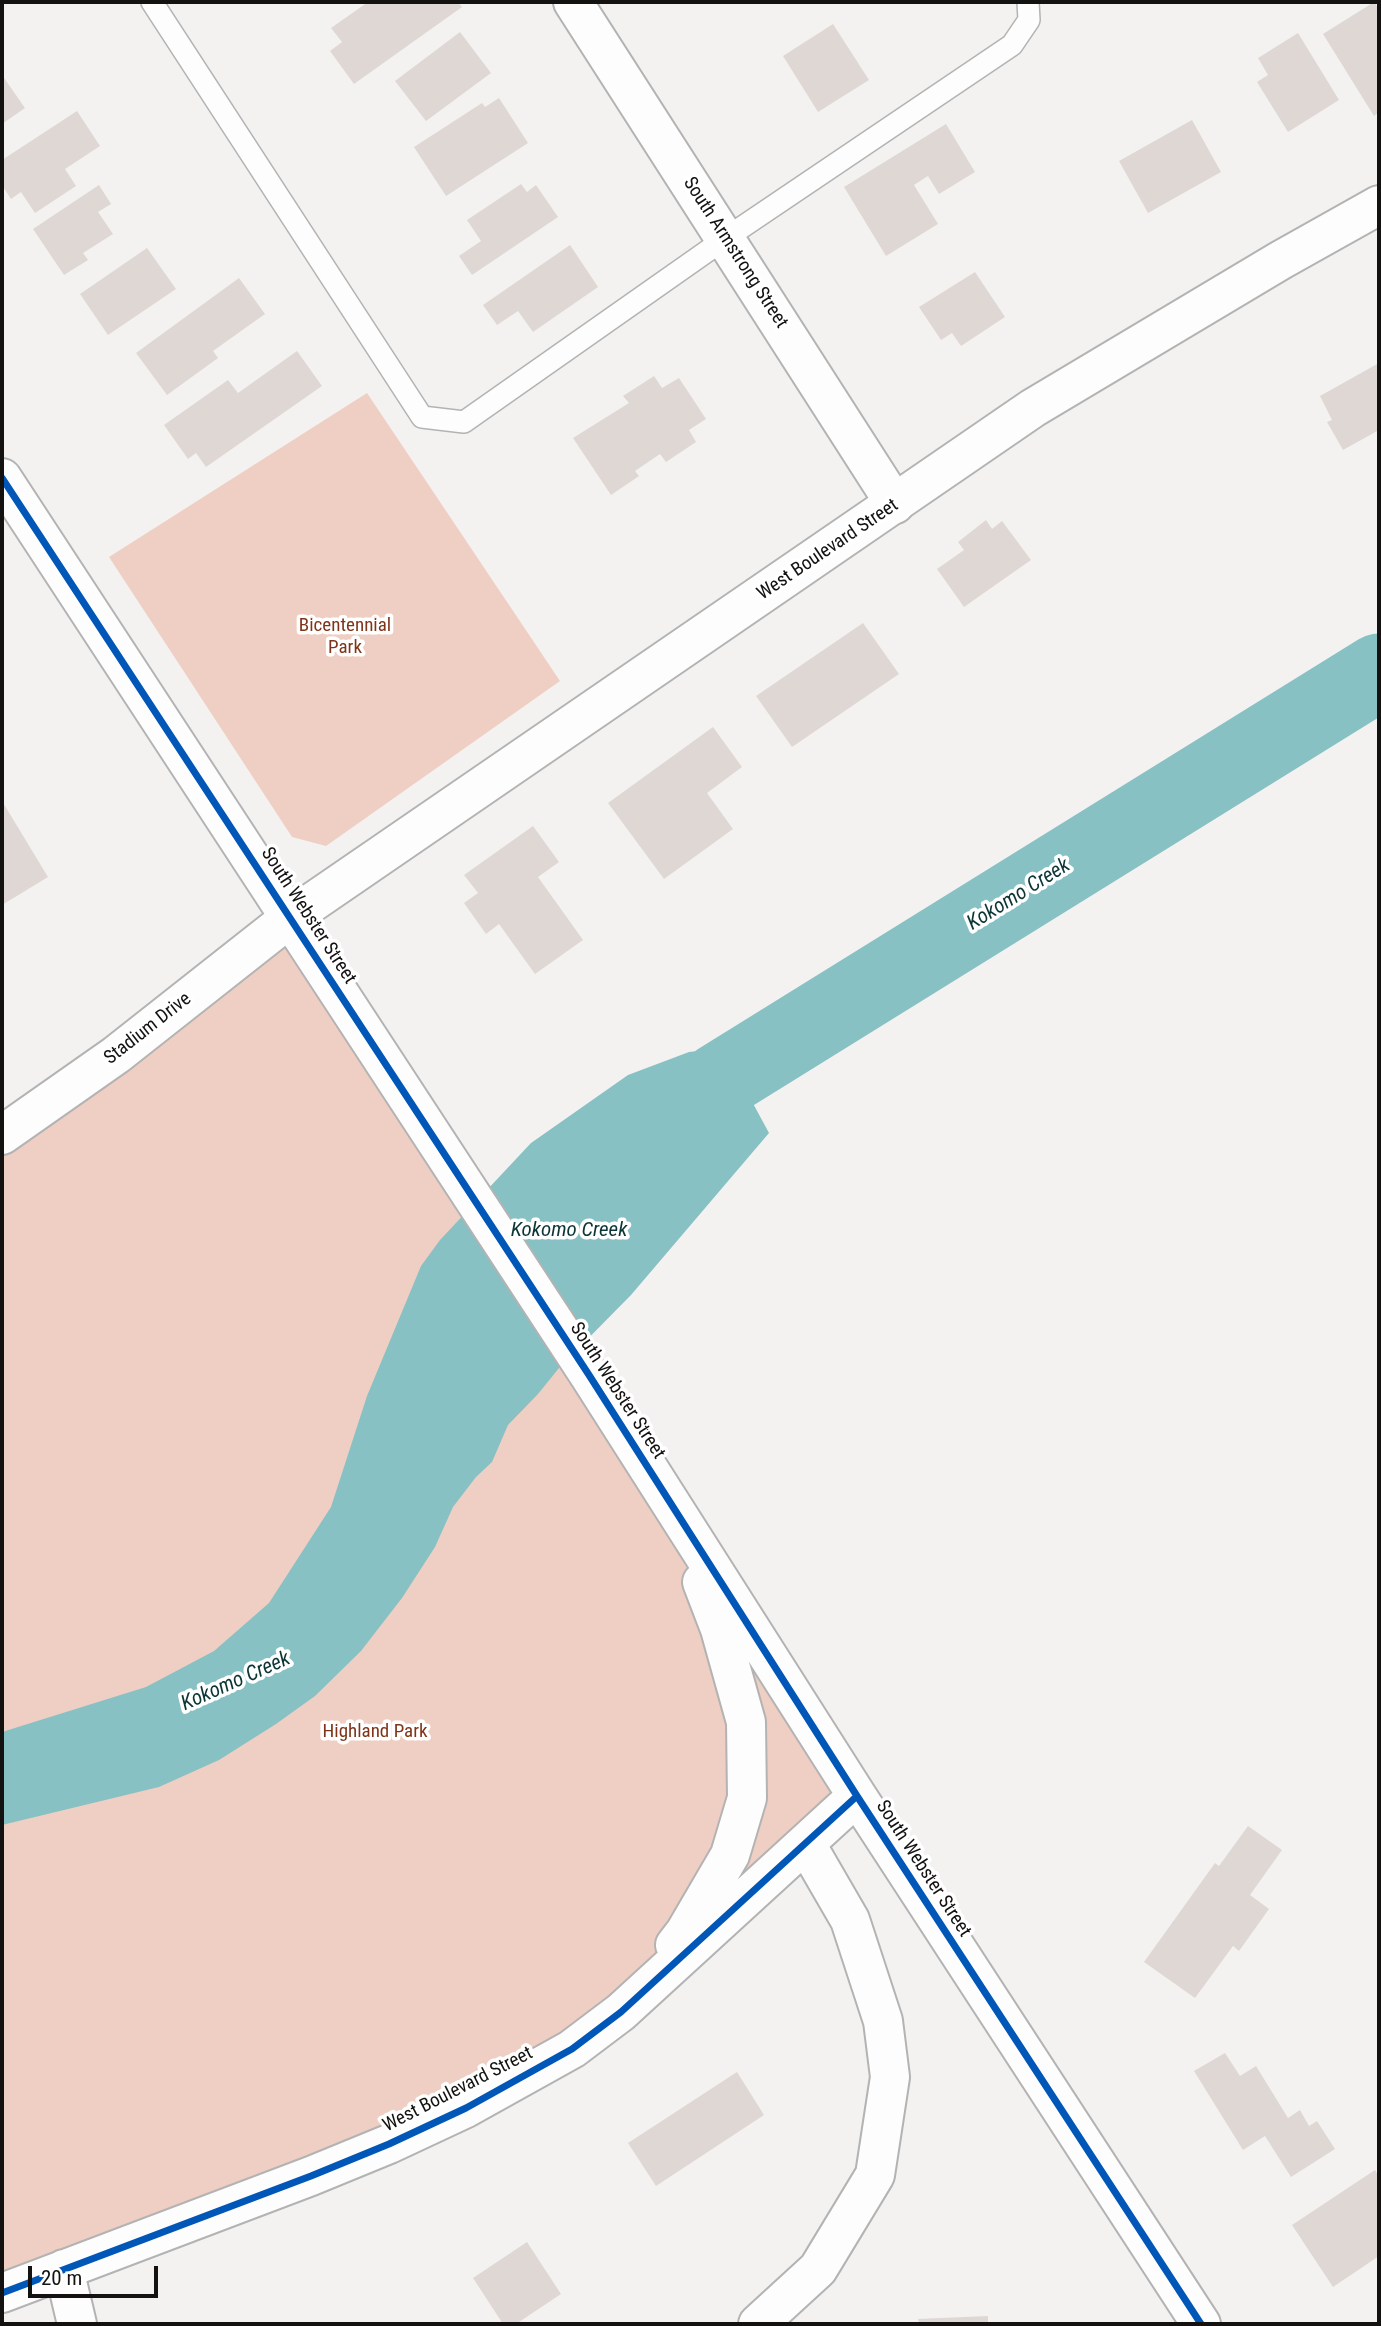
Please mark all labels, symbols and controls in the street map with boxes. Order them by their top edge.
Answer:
street label: South Armstrong Street [678,173,792,333]
street label: West Boulevard Street [753,494,903,606]
park label: Bicentennial Park [299,615,391,659]
street label: South Webster Street [255,844,361,988]
water label: Kokomo Creek [963,853,1075,937]
street label: Stadium Drive [100,988,196,1070]
water label: Kokomo Creek [511,1218,627,1244]
street label: South Webster Street [564,1319,670,1463]
water label: Kokomo Creek [178,1647,294,1717]
park label: Highland Park [322,1721,428,1743]
street label: South Webster Street [870,1797,976,1941]
street label: West Boulevard Street [379,2042,537,2138]
scale bar [32,2252,161,2296]
text: 20 m [41,2266,82,2290]

